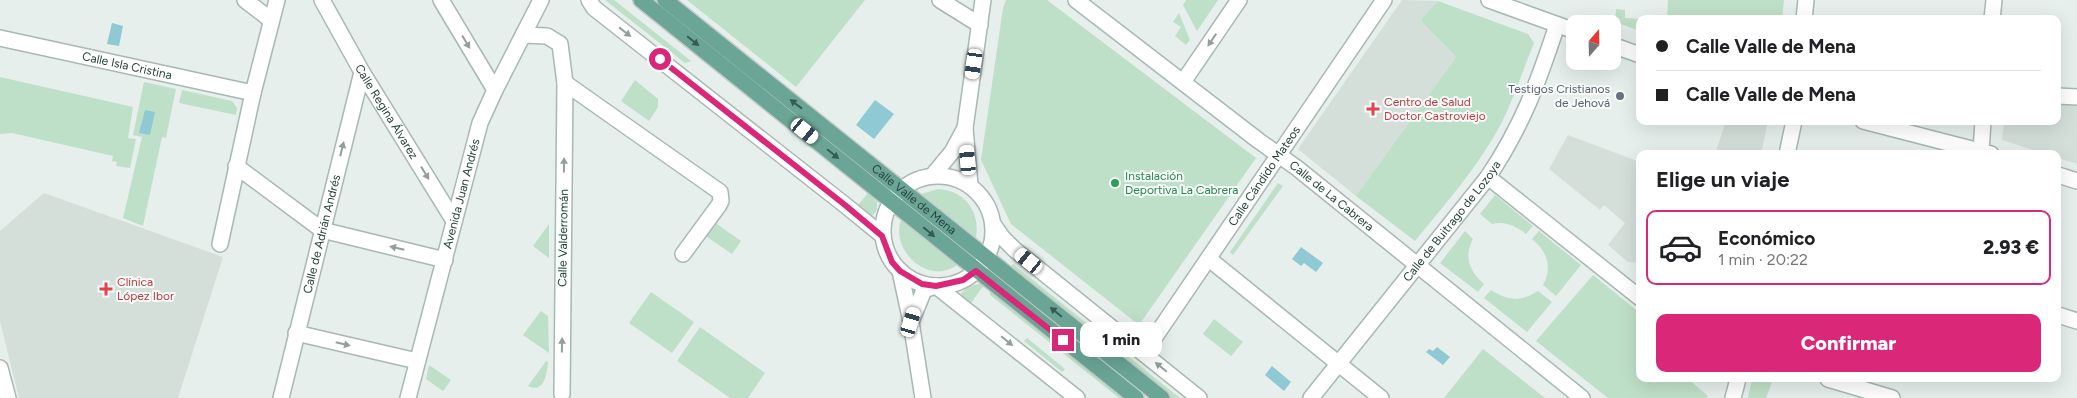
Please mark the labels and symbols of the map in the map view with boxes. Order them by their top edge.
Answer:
north arrow [1566,15,1621,70]
one-way arrow [618,27,632,37]
one-way arrow [1207,34,1216,47]
one-way arrow [462,35,471,48]
one-way arrow [686,36,699,47]
route start [649,48,671,70]
car [964,48,983,80]
street label: Calle Isla Cristina [81,49,173,82]
street label: Calle Regina Álvarez [352,62,421,162]
place label: Testigos Cristianos de Jehová [1508,82,1610,110]
marker: Testigos Cristianos de Jehová [1614,90,1626,102]
place label: Centro de Salud Doctor Castroviejo [1384,95,1486,123]
one-way arrow [790,99,803,110]
marker: Centro de Salud Doctor Castroviejo [1366,102,1380,116]
car [788,116,821,146]
street label: Calle Cándido Mateos [1225,123,1303,229]
street label: Avenida Juan Andrés [440,137,483,250]
one-way arrow [339,142,347,157]
car [959,144,976,176]
one-way arrow [827,149,840,160]
one-way arrow [560,157,568,173]
street label: Calle de La Cabrera [1287,158,1376,234]
street label: Calle de Buitrago de Lozoya [1400,158,1504,284]
street label: Calle Valle de Mena [869,161,959,238]
one-way arrow [420,166,429,179]
place label: Instalación Deportiva La Cabrera [1125,169,1238,197]
street label: Calle de Adrián Andrés [300,173,343,295]
marker: Instalación Deportiva La Cabrera [1109,177,1121,189]
street label: Calle Valderromán [555,189,571,287]
one-way arrow [922,226,935,237]
one-way arrow [390,244,405,252]
car [1012,246,1045,276]
place label: Clínica López Ibor [117,275,174,303]
marker: Clínica López Ibor [99,282,113,296]
car [899,305,922,339]
one-way arrow [1050,307,1063,318]
callout: 1 min [1080,322,1163,358]
route end [1052,329,1074,351]
one-way arrow [1000,336,1013,347]
one-way arrow [558,337,566,353]
one-way arrow [336,340,351,348]
one-way arrow [1155,362,1167,373]

